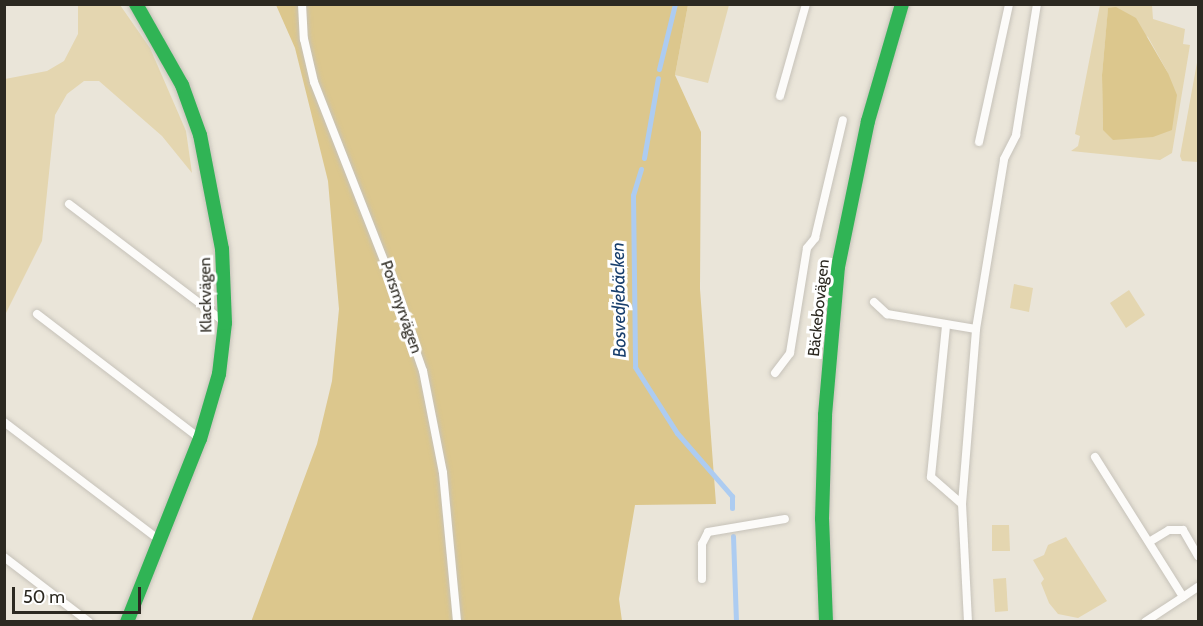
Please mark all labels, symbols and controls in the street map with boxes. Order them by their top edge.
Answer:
water label: Bosvedjebäcken [607,242,631,358]
street label: Klackvägen [196,257,216,333]
street label: Porsmyrvägen [376,258,426,356]
street label: Bäckebovägen [804,258,834,358]
scale bar [15,575,144,613]
text: 50 m [23,586,65,608]

